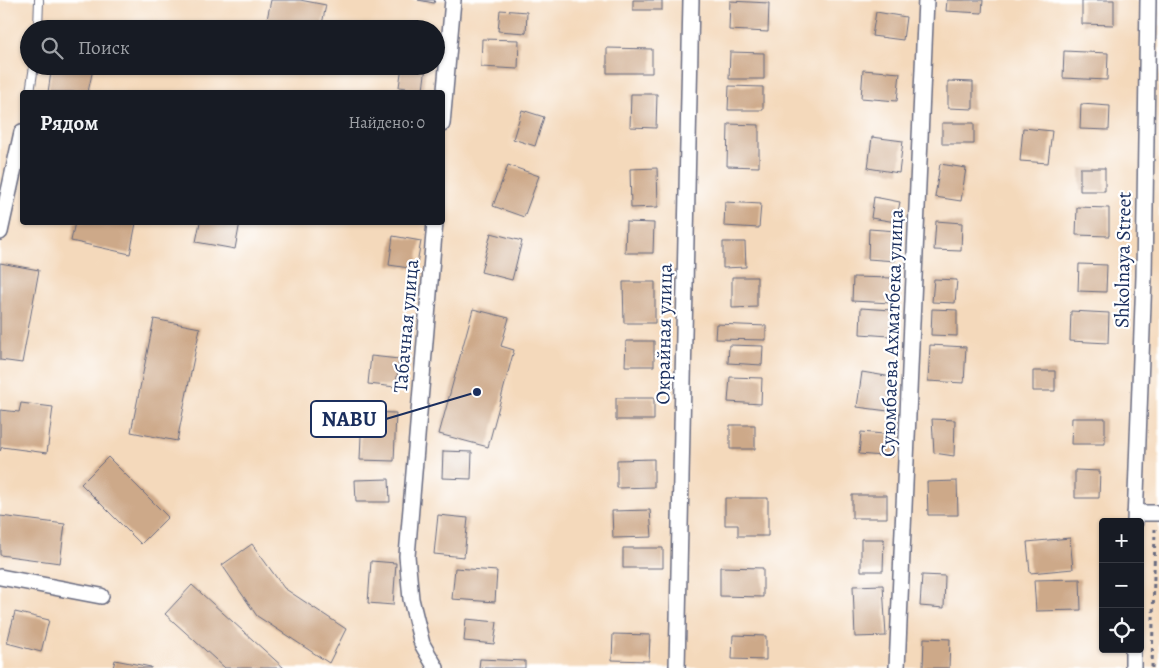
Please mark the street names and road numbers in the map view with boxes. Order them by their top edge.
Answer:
street label: Shkolnaya Street [1108,191,1138,328]
street label: Суюмбаева Ахматбека улица [874,208,910,457]
street label: Табачная улица [387,257,425,394]
street label: Окрайная улица [649,262,679,405]

